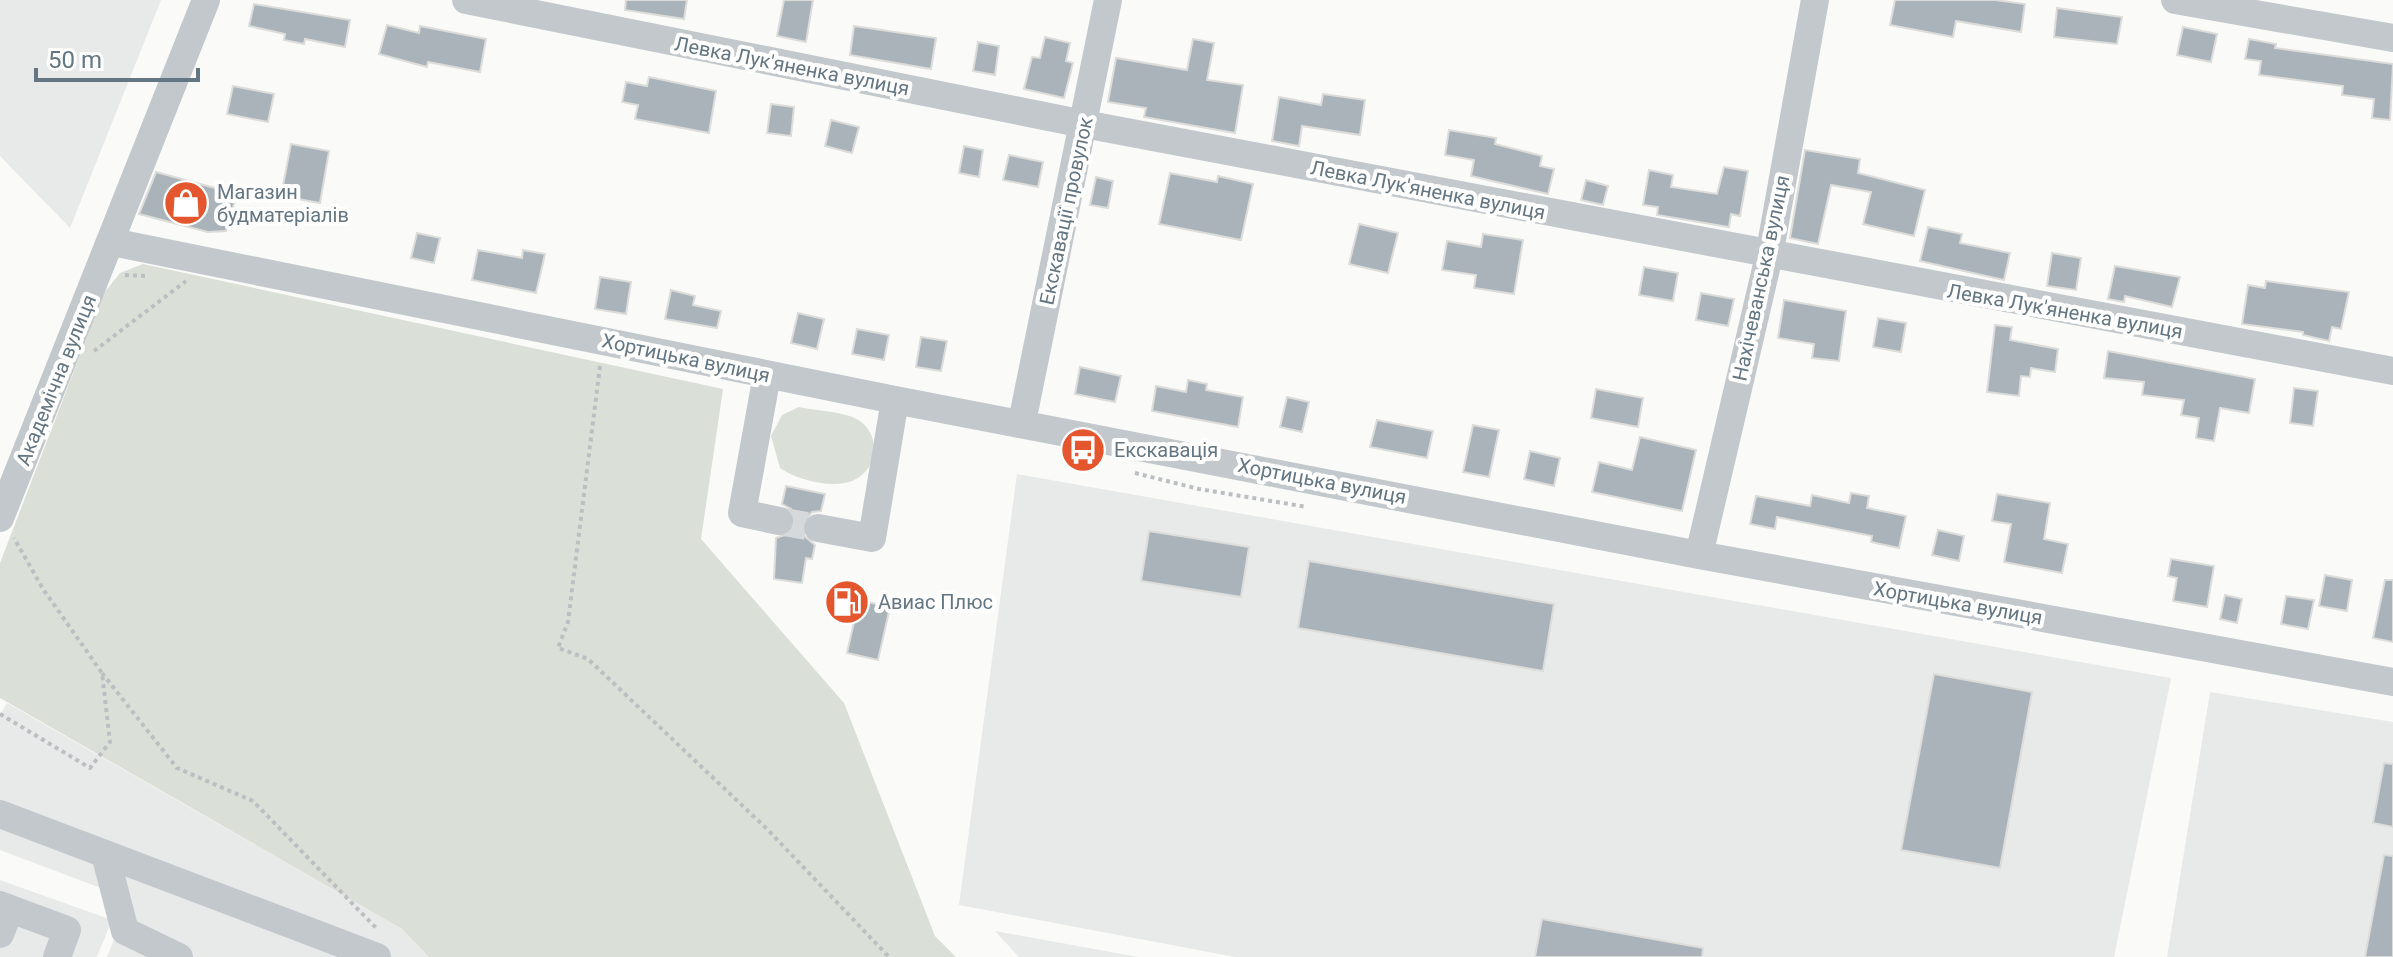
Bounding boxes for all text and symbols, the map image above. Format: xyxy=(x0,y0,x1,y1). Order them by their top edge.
street label: Левка Лук'яненка вулиця xyxy=(673,31,911,101)
scale bar xyxy=(36,32,198,82)
text: 50 m xyxy=(48,46,102,74)
street label: Екскавації провулок xyxy=(1034,115,1098,307)
street label: Левка Лук'яненка вулиця xyxy=(1309,155,1547,225)
street label: Нахічеванська вулиця xyxy=(1727,173,1795,383)
shop icon: Магазин будматеріалів xyxy=(162,179,210,227)
place label: Магазин будматеріалів xyxy=(217,180,349,227)
street label: Левка Лук'яненка вулиця xyxy=(1945,278,2185,344)
street label: Академічна вулиця xyxy=(11,291,101,469)
street label: Хортицька вулиця xyxy=(600,328,772,388)
bus stop icon: Екскавація xyxy=(1059,426,1107,474)
place label: Екскавація xyxy=(1114,438,1218,462)
street label: Хортицька вулиця xyxy=(1236,453,1408,509)
street label: Хортицька вулиця xyxy=(1872,576,2044,630)
fuel station icon: Авиас Плюс xyxy=(823,578,871,626)
place label: Авиас Плюс xyxy=(878,590,993,614)

